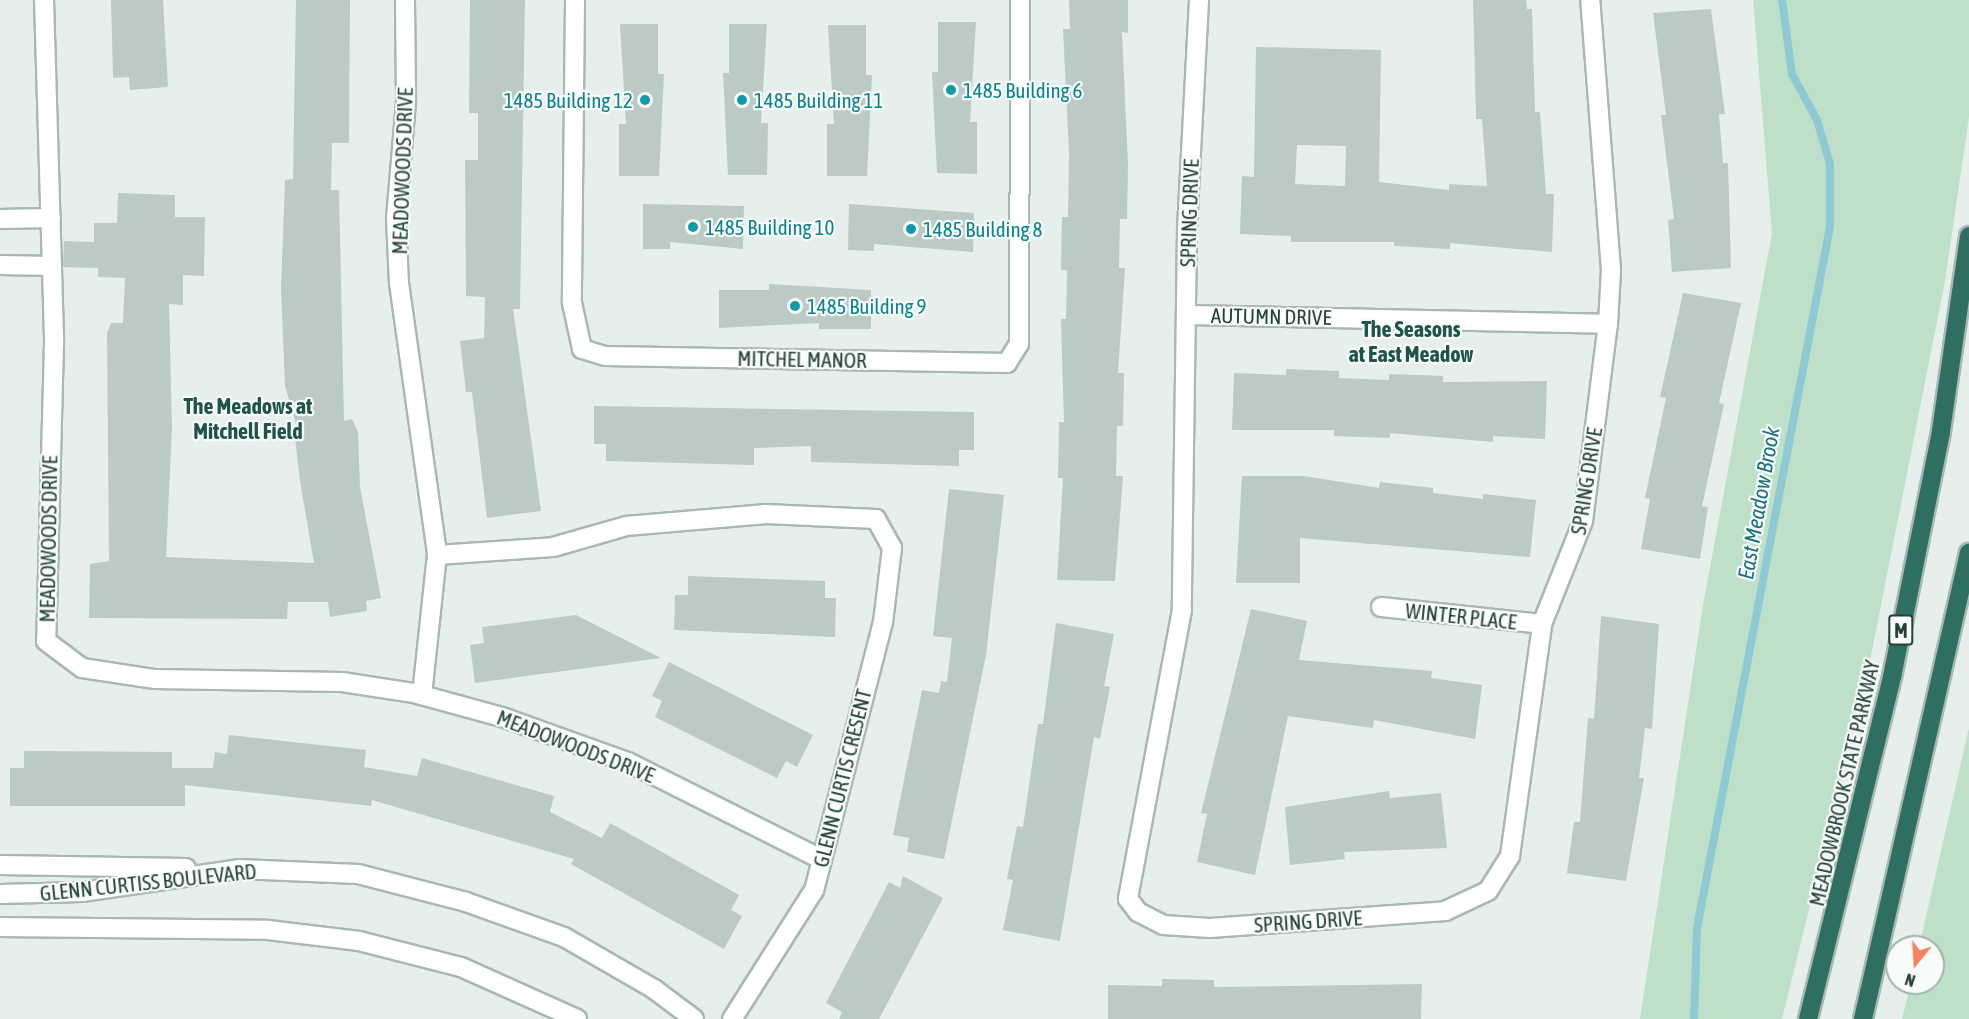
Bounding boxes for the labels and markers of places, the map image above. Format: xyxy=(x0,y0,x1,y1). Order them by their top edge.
place label: 1485 Building 6 xyxy=(963,77,1082,103)
marker: 1485 Building 6 xyxy=(944,83,958,97)
place label: 1485 Building 12 xyxy=(504,87,633,113)
place label: 1485 Building 11 xyxy=(754,87,883,113)
marker: 1485 Building 12 xyxy=(638,93,652,107)
marker: 1485 Building 11 xyxy=(735,93,749,107)
place label: 1485 Building 10 xyxy=(705,214,834,240)
place label: 1485 Building 8 xyxy=(923,216,1042,242)
marker: 1485 Building 10 xyxy=(686,220,700,234)
marker: 1485 Building 8 xyxy=(904,222,918,236)
place label: 1485 Building 9 xyxy=(807,293,926,319)
marker: 1485 Building 9 xyxy=(788,299,802,313)

